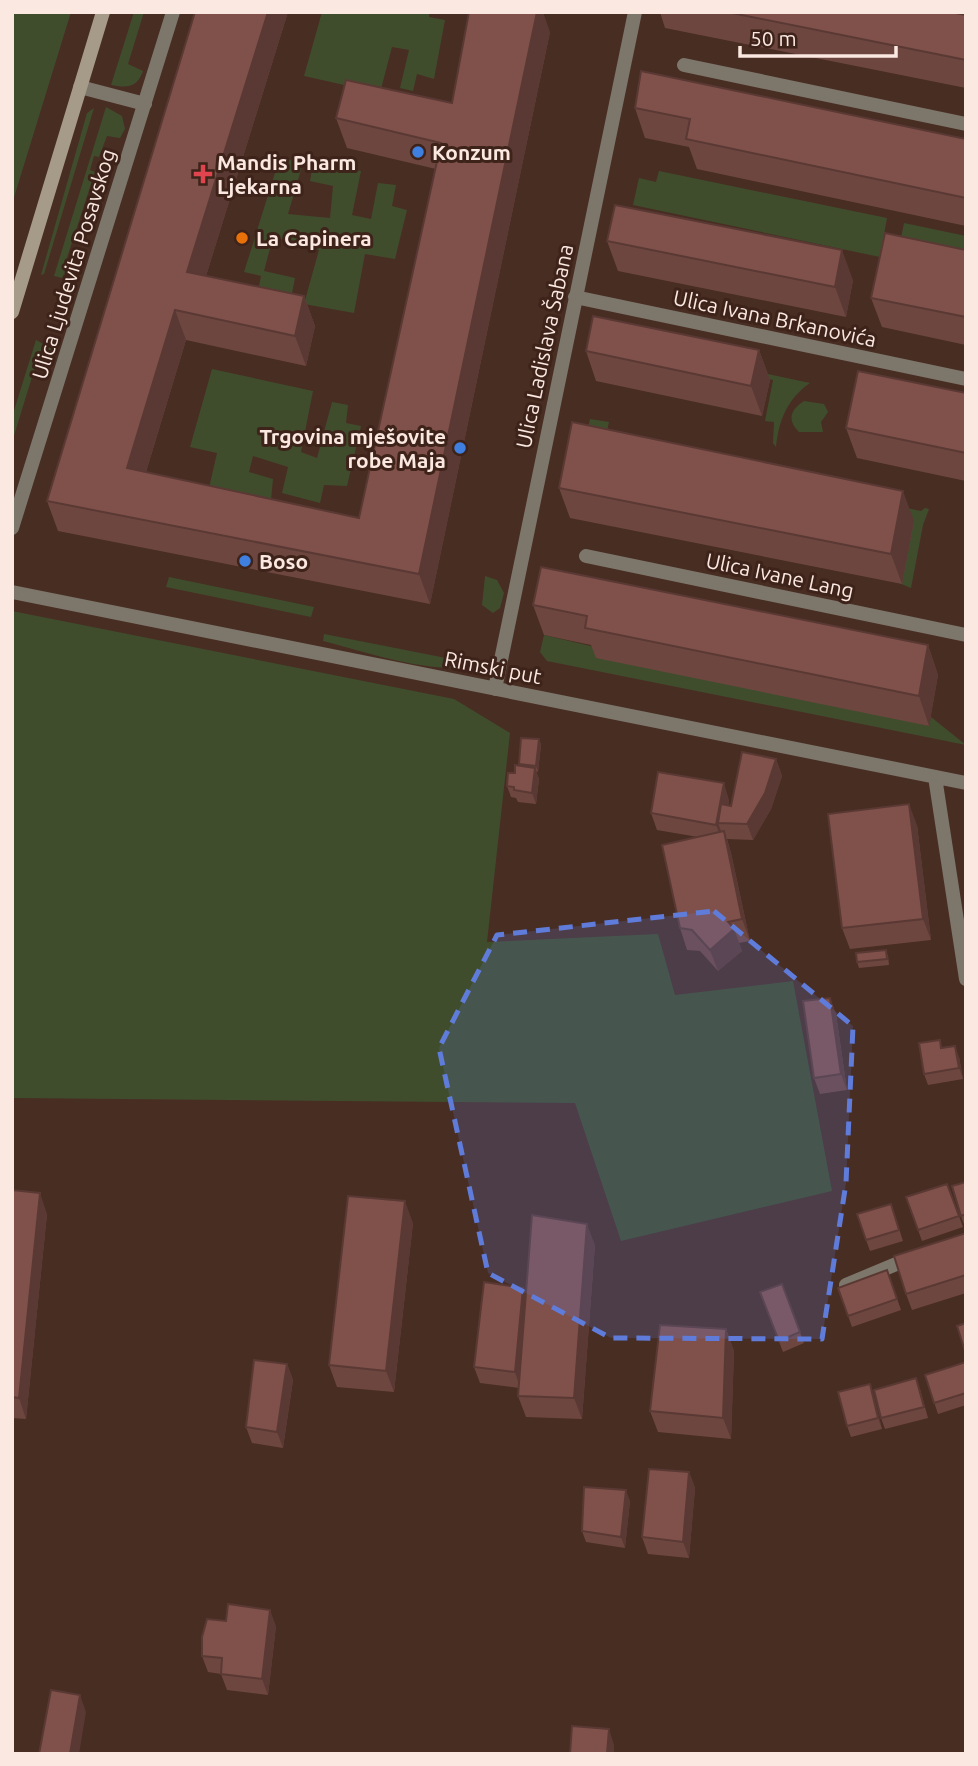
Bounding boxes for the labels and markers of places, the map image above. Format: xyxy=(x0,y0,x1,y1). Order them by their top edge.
place label: Konzum xyxy=(432,140,511,164)
marker: Konzum xyxy=(410,144,426,160)
place label: Mandis Pharm Ljekarna xyxy=(217,150,356,198)
marker: Mandis Pharm Ljekarna xyxy=(195,166,211,182)
place label: La Capinera xyxy=(256,226,372,250)
marker: La Capinera xyxy=(234,230,250,246)
place label: Trgovina mješovite robe Maja xyxy=(259,424,446,472)
marker: Trgovina mješovite robe Maja xyxy=(452,440,468,456)
place label: Boso xyxy=(259,549,308,573)
marker: Boso xyxy=(237,553,253,569)

